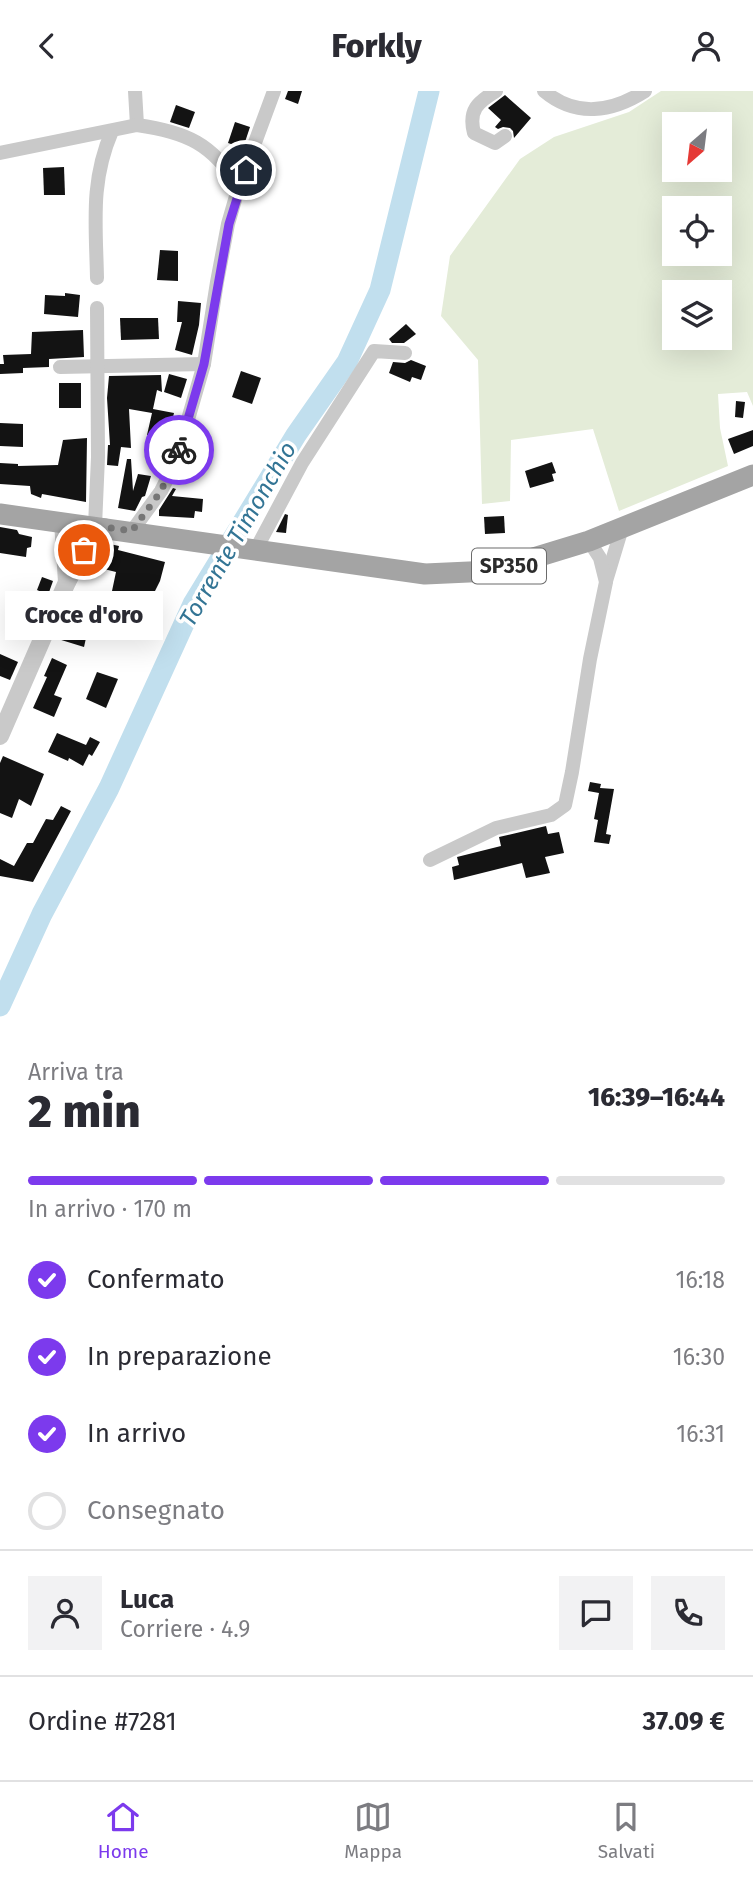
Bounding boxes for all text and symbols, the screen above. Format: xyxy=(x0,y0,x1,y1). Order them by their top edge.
icon: back xyxy=(28,27,66,65)
text: Forkly xyxy=(331,27,422,65)
icon: person xyxy=(687,27,725,65)
north arrow xyxy=(662,112,732,182)
map controls xyxy=(662,112,732,350)
pin xyxy=(216,140,276,200)
icon: home xyxy=(227,151,265,189)
button: locate xyxy=(662,196,732,266)
button: layers xyxy=(662,280,732,350)
courier xyxy=(144,415,214,485)
icon: bike xyxy=(160,431,198,469)
water label: Torrente Timonchio xyxy=(174,437,302,631)
pin xyxy=(54,520,114,580)
icon: bag xyxy=(65,531,103,569)
road number: SP350 xyxy=(472,549,546,583)
callout: Croce d'oro xyxy=(5,592,163,641)
text: Croce d'oro xyxy=(25,601,143,629)
text: Arriva tra xyxy=(28,1058,124,1086)
text: 16:39–16:44 xyxy=(588,1082,725,1113)
text: 2 min xyxy=(28,1084,141,1139)
text: In arrivo · 170 m xyxy=(28,1195,192,1223)
icon: check xyxy=(28,1261,66,1299)
text: Confermato xyxy=(87,1264,225,1295)
text: 16:18 xyxy=(676,1266,725,1294)
icon: check xyxy=(28,1338,66,1376)
text: In preparazione xyxy=(87,1341,272,1372)
text: 16:30 xyxy=(673,1343,725,1371)
icon: check xyxy=(28,1415,66,1453)
text: In arrivo xyxy=(87,1418,186,1449)
text: 16:31 xyxy=(676,1420,725,1448)
text: Consegnato xyxy=(87,1495,225,1526)
button: person xyxy=(28,1576,102,1650)
button: chat xyxy=(559,1576,633,1650)
button: phone xyxy=(651,1576,725,1650)
text: Luca xyxy=(120,1584,174,1615)
text: Corriere · 4.9 xyxy=(120,1615,250,1643)
text: Ordine #7281 xyxy=(28,1706,177,1737)
text: 37.09 € xyxy=(643,1706,725,1737)
tab: Home xyxy=(98,1798,148,1863)
tab: Mappa xyxy=(344,1798,402,1863)
tab: Salvati xyxy=(598,1798,655,1863)

